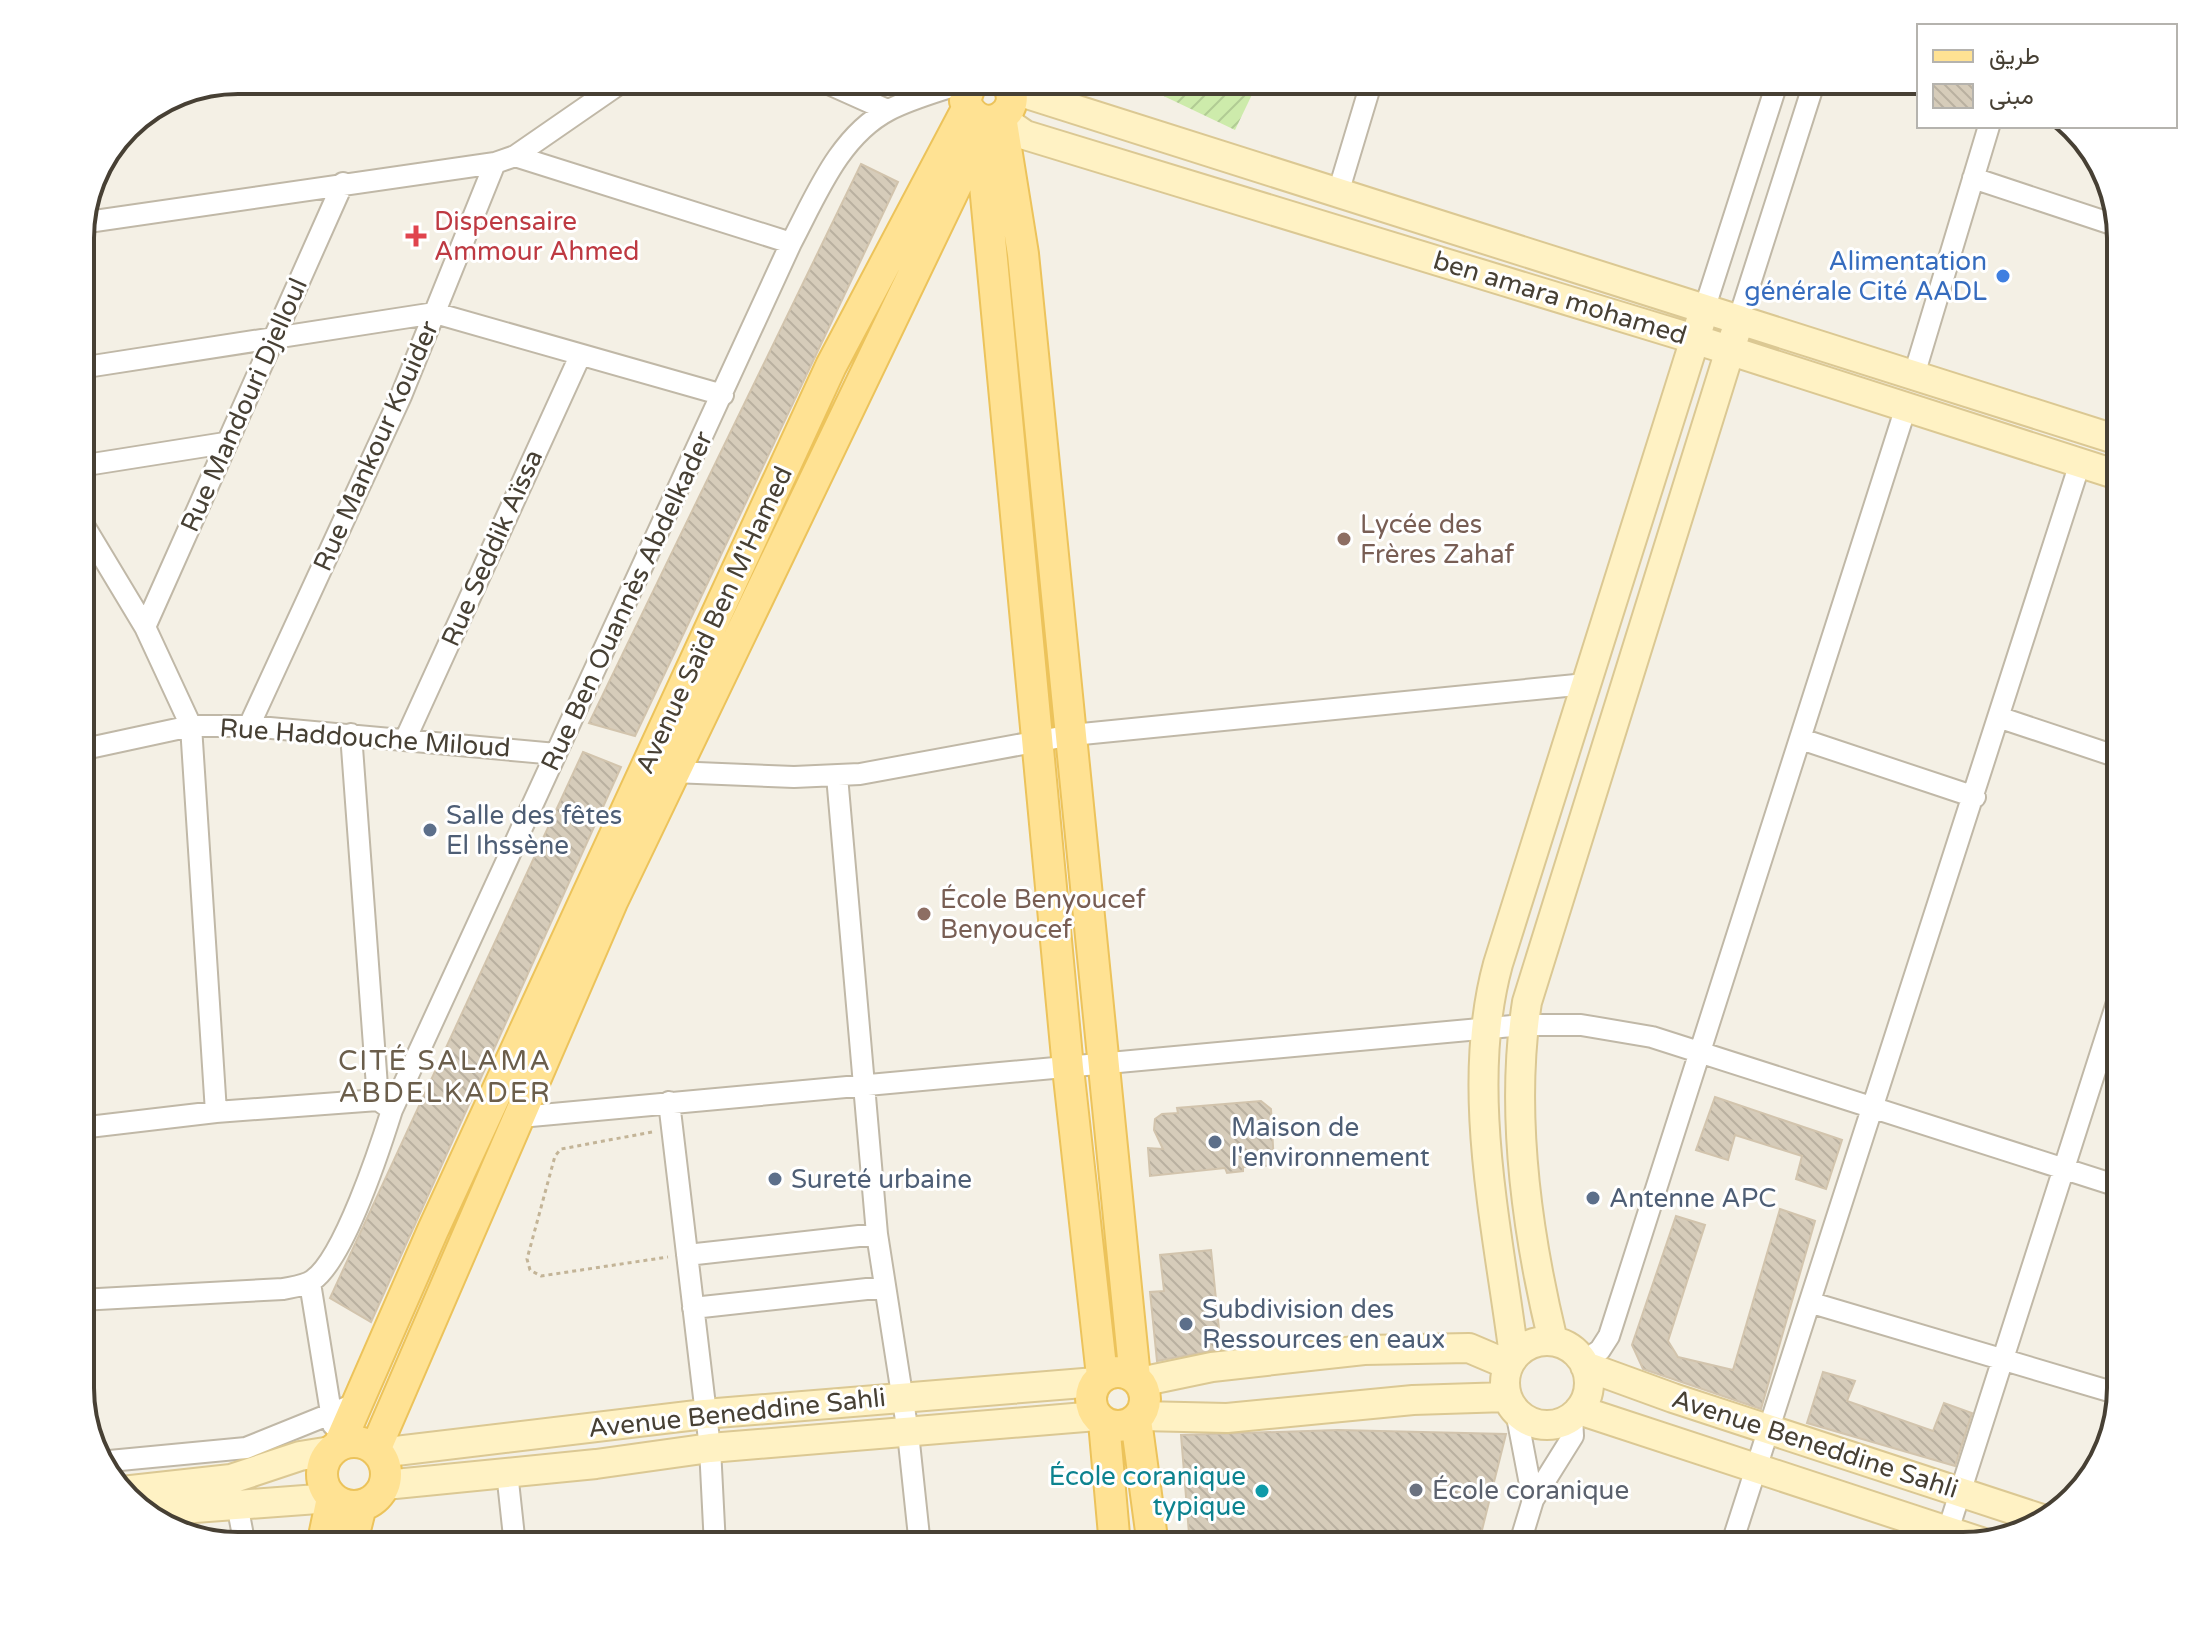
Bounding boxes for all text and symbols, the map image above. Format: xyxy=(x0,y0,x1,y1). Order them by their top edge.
legend xyxy=(1917,24,2177,128)
text: طريق xyxy=(1989,42,2040,71)
text: مبنى xyxy=(1989,82,2034,111)
place label: Dispensaire Ammour Ahmed xyxy=(434,206,639,267)
marker: Dispensaire Ammour Ahmed xyxy=(405,225,427,247)
street label: ben amara mohamed xyxy=(1430,245,1690,351)
place label: Alimentation générale Cité AADL xyxy=(1744,246,1987,307)
marker: Alimentation générale Cité AADL xyxy=(1994,267,2012,285)
street label: Rue Mandouri Djelloul xyxy=(174,273,314,537)
street label: Rue Mankour Kouider xyxy=(307,316,445,576)
street label: Rue Ben Ouannès Abdelkader xyxy=(535,426,719,776)
street label: Rue Seddik Aïssa xyxy=(435,445,549,651)
street label: Avenue Saïd Ben M'Hamed xyxy=(629,461,799,779)
place label: Lycée des Frères Zahaf xyxy=(1360,509,1514,570)
marker: Lycée des Frères Zahaf xyxy=(1335,530,1353,548)
street label: Rue Haddouche Miloud xyxy=(219,712,511,764)
place label: Salle des fêtes El Ihssène xyxy=(446,800,622,861)
marker: Salle des fêtes El Ihssène xyxy=(421,821,439,839)
place label: École Benyoucef Benyoucef xyxy=(940,884,1146,945)
marker: École Benyoucef Benyoucef xyxy=(915,905,933,923)
district label: CITÉ SALAMA ABDELKADER xyxy=(338,1044,552,1110)
place label: Maison de l'environnement xyxy=(1231,1112,1430,1173)
marker: Maison de l'environnement xyxy=(1206,1133,1224,1151)
place label: Sureté urbaine xyxy=(791,1164,972,1195)
marker: Sureté urbaine xyxy=(766,1170,784,1188)
place label: Antenne APC xyxy=(1609,1183,1776,1214)
marker: Antenne APC xyxy=(1584,1189,1602,1207)
place label: Subdivision des Ressources en eaux xyxy=(1202,1294,1445,1355)
marker: Subdivision des Ressources en eaux xyxy=(1177,1315,1195,1333)
street label: Avenue Beneddine Sahli xyxy=(587,1382,887,1444)
street label: Avenue Beneddine Sahli xyxy=(1668,1383,1962,1505)
place label: École coranique typique xyxy=(1049,1461,1246,1522)
place label: École coranique xyxy=(1432,1475,1629,1506)
marker: École coranique xyxy=(1407,1481,1425,1499)
marker: École coranique typique xyxy=(1253,1482,1271,1500)

